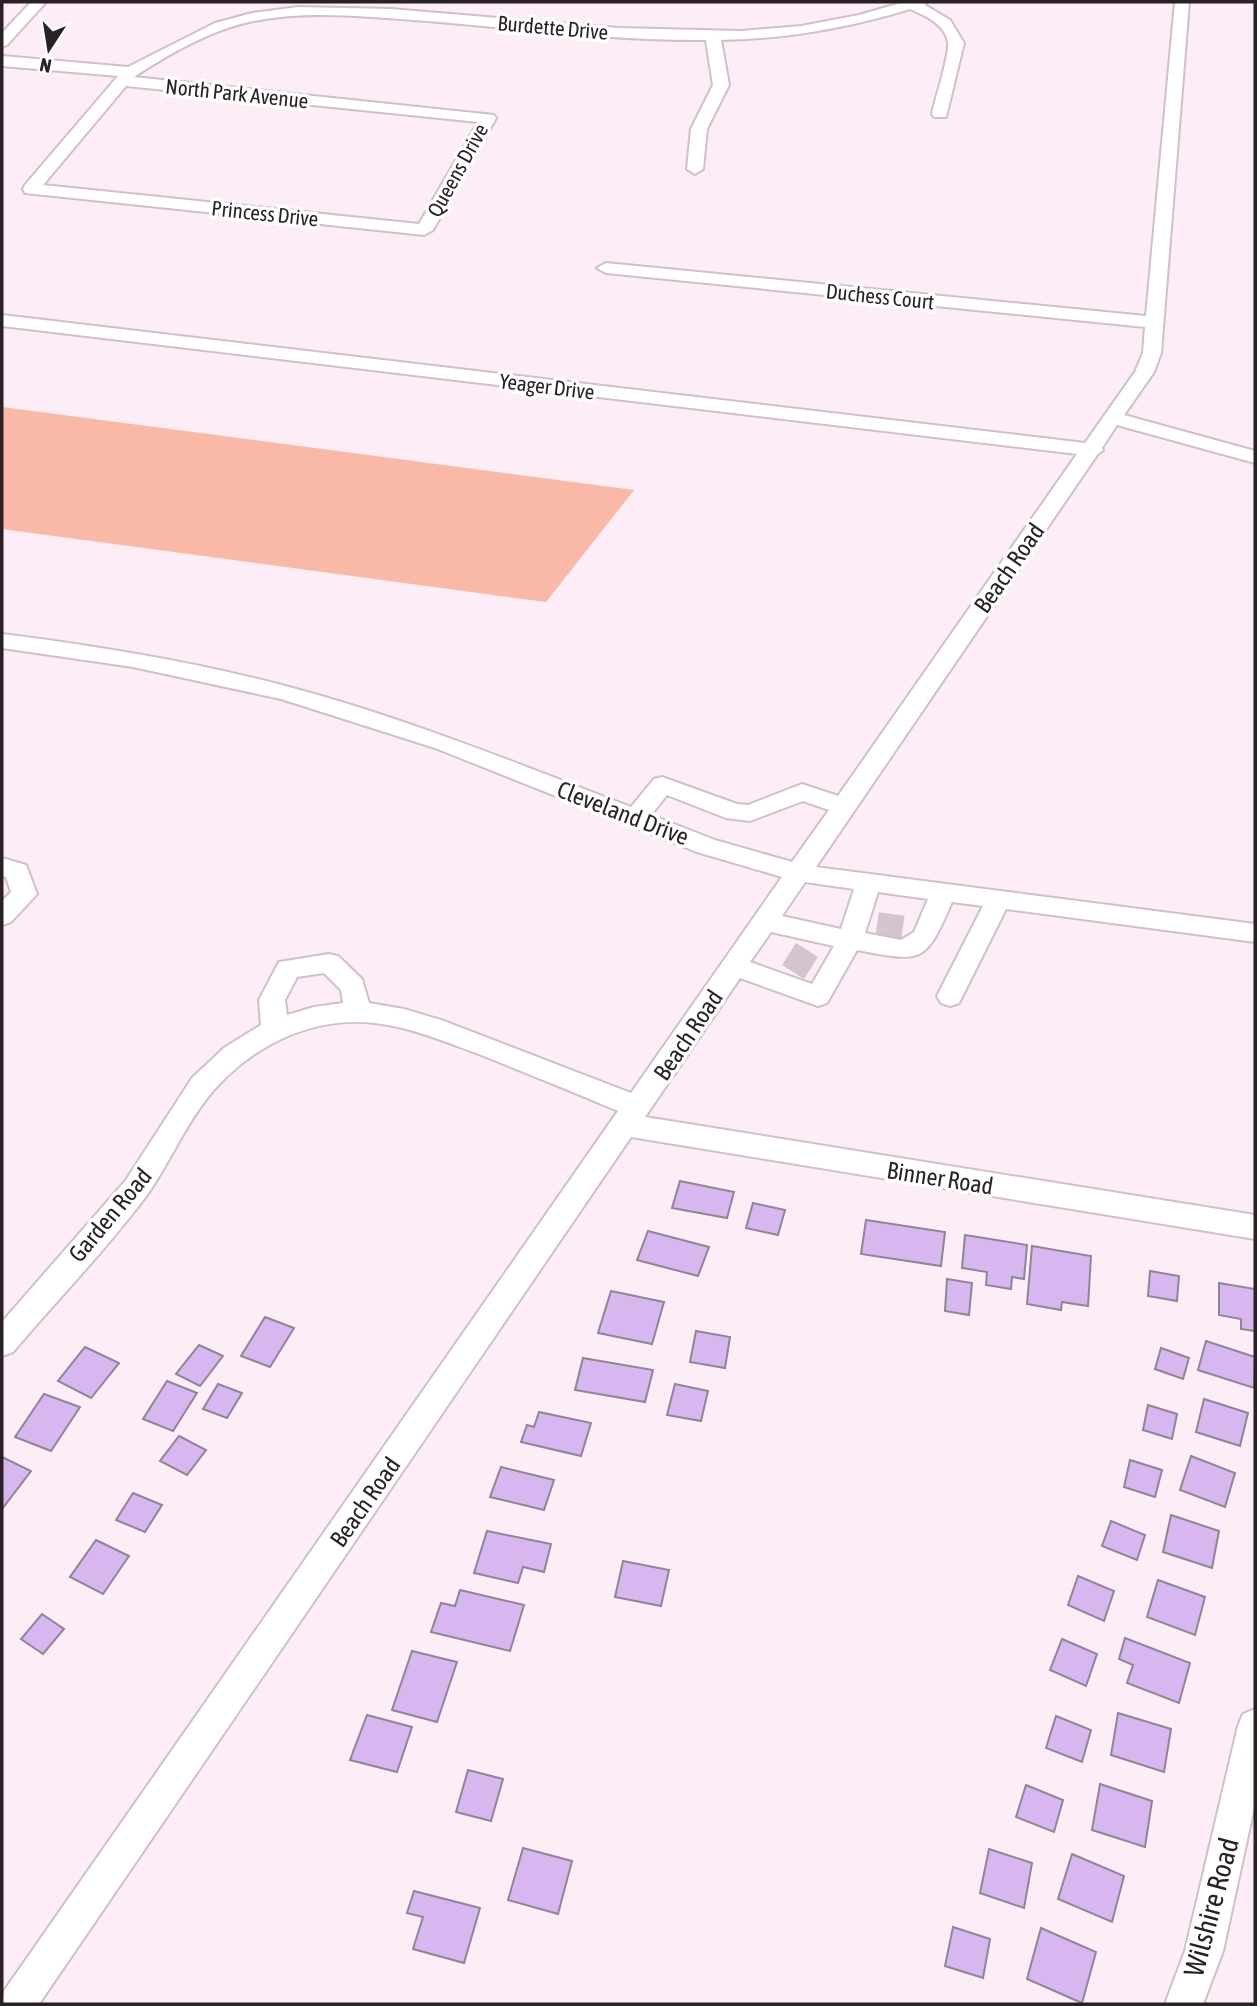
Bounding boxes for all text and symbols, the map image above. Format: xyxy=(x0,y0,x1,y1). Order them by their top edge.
street label: Burdette Drive xyxy=(497,10,609,44)
north arrow xyxy=(14,14,84,84)
text: N xyxy=(38,54,53,78)
street label: North Park Avenue xyxy=(164,74,310,112)
street label: Queens Drive xyxy=(422,119,492,221)
street label: Princess Drive xyxy=(210,195,320,231)
street label: Duchess Court xyxy=(825,278,935,314)
street label: Yeager Drive xyxy=(498,368,596,404)
street label: Beach Road xyxy=(968,518,1050,618)
street label: Cleveland Drive xyxy=(553,776,693,850)
street label: Beach Road xyxy=(648,985,728,1085)
street label: Binner Road xyxy=(885,1156,995,1200)
street label: Garden Road xyxy=(63,1163,157,1267)
street label: Beach Road xyxy=(324,1452,406,1552)
street label: Wilshire Road xyxy=(1177,1834,1245,1980)

